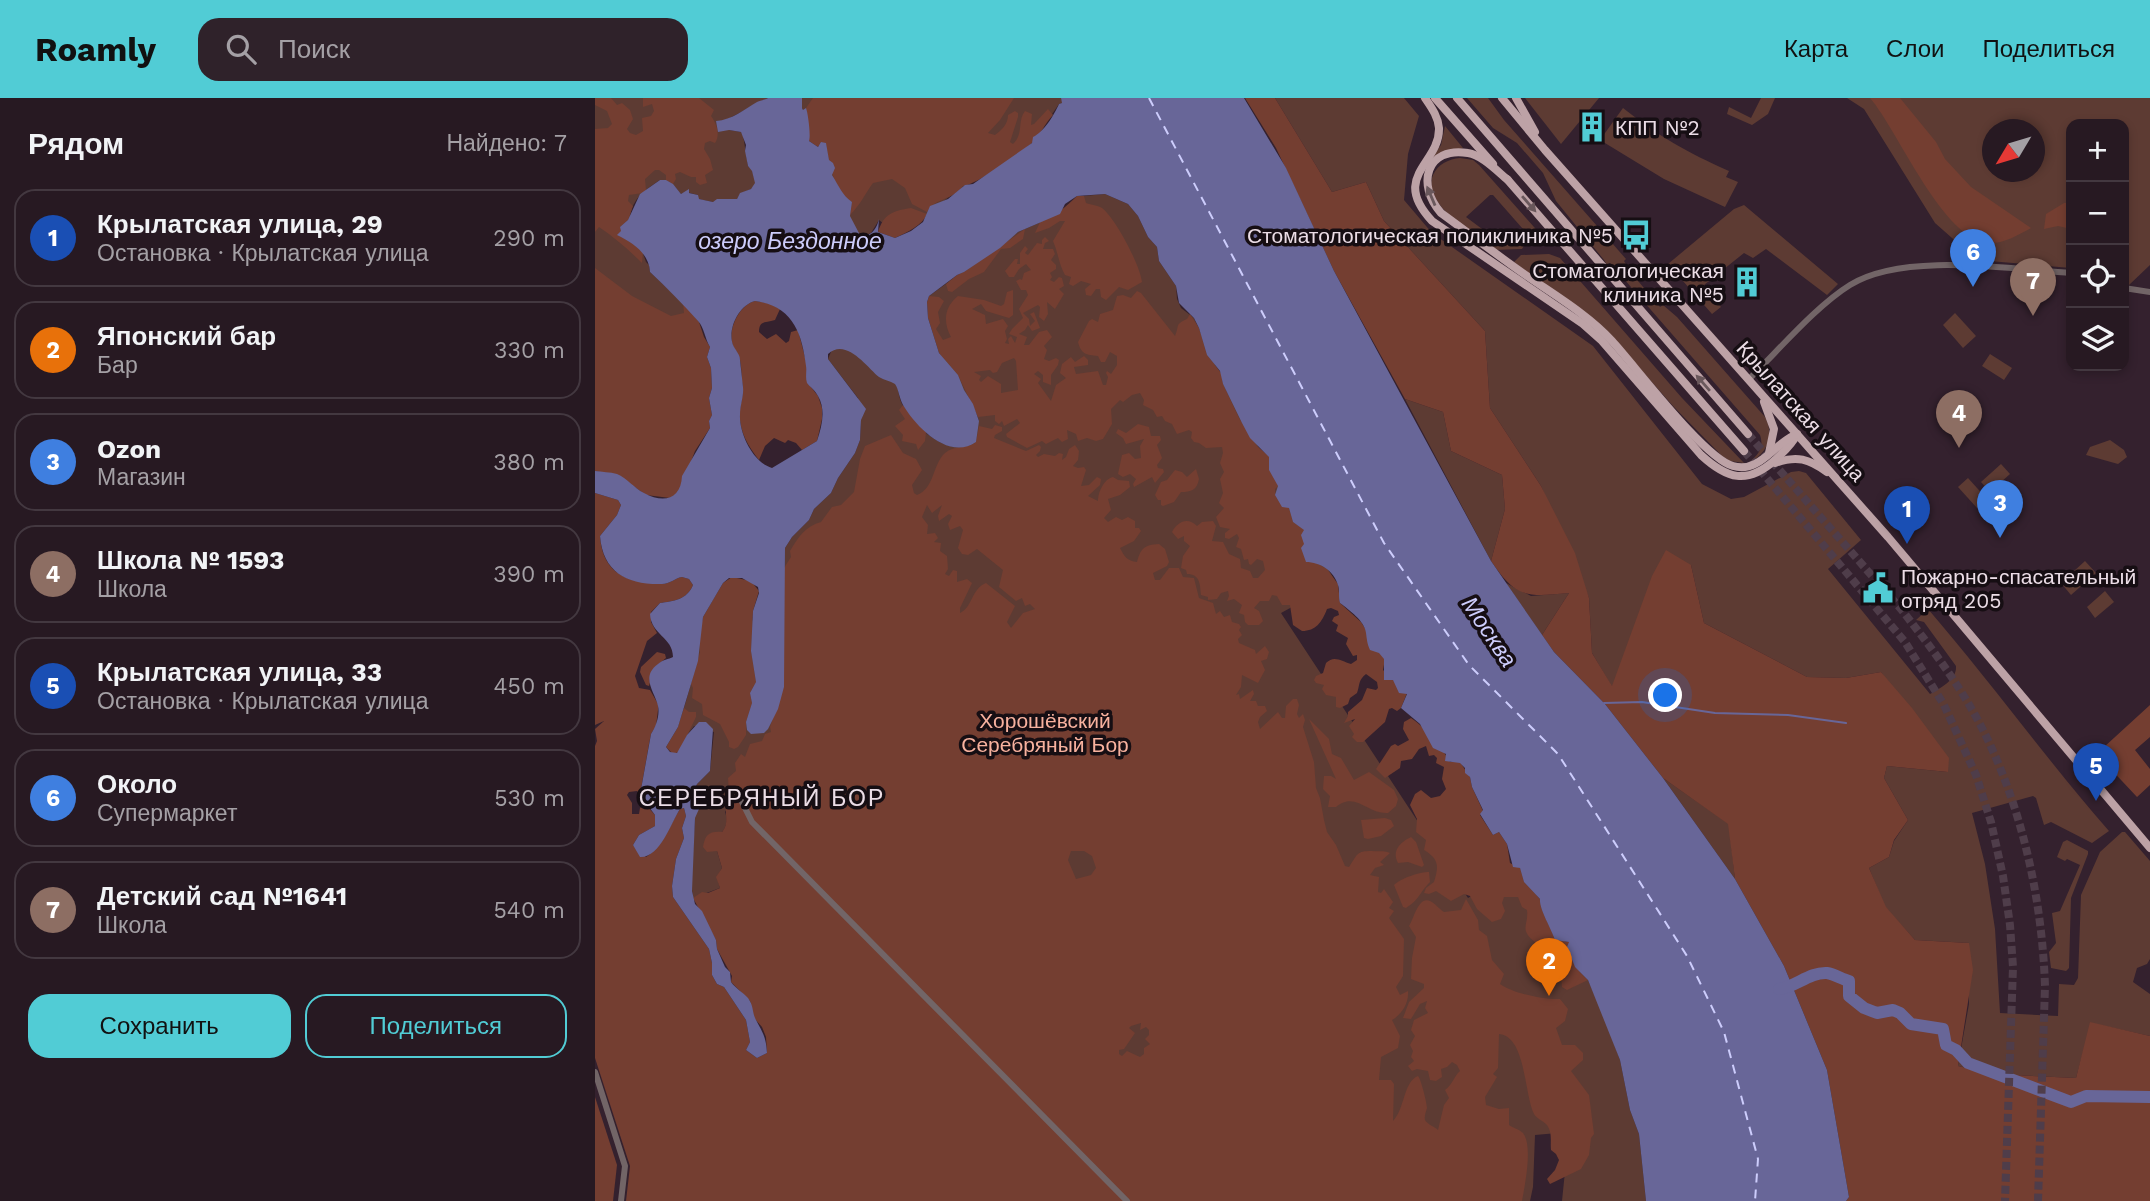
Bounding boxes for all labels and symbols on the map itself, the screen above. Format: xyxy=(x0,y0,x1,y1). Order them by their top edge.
building icon: КПП №2 xyxy=(1575,110,1609,144)
place label: КПП №2 xyxy=(1615,115,1700,140)
north arrow xyxy=(1982,119,2045,182)
one-way arrow xyxy=(1425,186,1437,206)
one-way arrow xyxy=(1521,195,1537,213)
bus stop icon: Стоматологическая поликлиника №5 xyxy=(1619,218,1653,252)
place label: Стоматологическая поликлиника №5 xyxy=(1247,223,1613,248)
water label: озеро Бездонное xyxy=(698,228,882,255)
pin: 6 xyxy=(1950,229,1996,287)
place label: Стоматологическая клиника №5 xyxy=(1532,258,1724,307)
pin: 7 xyxy=(2010,258,2056,316)
building icon: Стоматологическая клиника №5 xyxy=(1730,265,1764,299)
street label: Крылатская улица xyxy=(1732,336,1871,486)
one-way arrow xyxy=(1695,374,1711,392)
pin: 4 xyxy=(1936,390,1982,448)
pin: 3 xyxy=(1977,480,2023,538)
pin: 1 xyxy=(1884,486,1930,544)
place label: Пожарно-спасательный отряд 205 xyxy=(1901,564,2136,613)
public building icon: Пожарно-спасательный отряд 205 xyxy=(1861,571,1895,605)
water label: Москва xyxy=(1456,592,1522,672)
your location xyxy=(1648,678,1682,712)
park label: Хорошёвский Серебряный Бор xyxy=(961,708,1129,757)
pin: 5 xyxy=(2073,743,2119,801)
district label: СЕРЕБРЯНЫЙ БОР xyxy=(639,784,885,812)
pin: 2 xyxy=(1526,938,1572,996)

